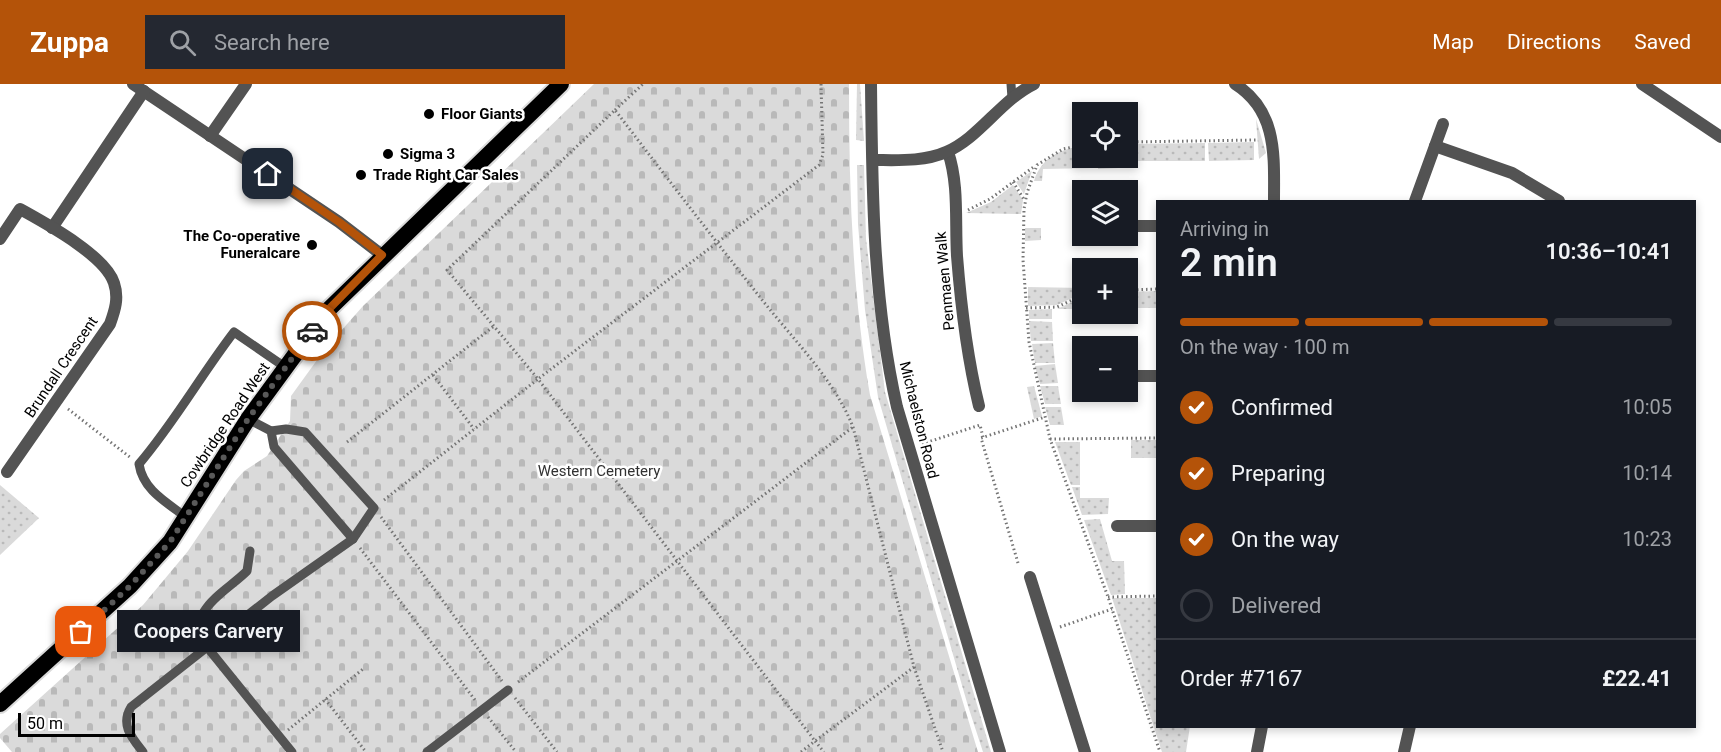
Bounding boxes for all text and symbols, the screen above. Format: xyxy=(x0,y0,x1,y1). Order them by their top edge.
search box xyxy=(145,15,565,69)
text: Zuppa xyxy=(30,26,109,59)
icon: search xyxy=(166,26,199,59)
text: Search here xyxy=(214,30,330,55)
text: Map xyxy=(1432,30,1474,54)
text: Directions xyxy=(1507,30,1601,54)
text: Saved xyxy=(1634,30,1691,54)
map controls xyxy=(1072,102,1138,402)
button: locate xyxy=(1072,102,1138,168)
place label: Floor Giants xyxy=(441,105,523,123)
marker: Floor Giants xyxy=(422,107,436,121)
place label: Sigma 3 xyxy=(400,145,455,163)
marker: Sigma 3 xyxy=(381,147,395,161)
pin xyxy=(242,148,293,199)
icon: home xyxy=(251,157,284,190)
place label: Trade Right Car Sales xyxy=(373,166,519,184)
marker: Trade Right Car Sales xyxy=(354,168,368,182)
button: layers xyxy=(1072,180,1138,246)
text: Arriving in xyxy=(1180,217,1269,241)
place label: The Co-operative Funeralcare xyxy=(183,227,300,262)
street label: Penmaen Walk xyxy=(932,230,958,331)
marker: The Co-operative Funeralcare xyxy=(305,238,319,252)
text: 10:36–10:41 xyxy=(1545,239,1672,264)
text: 2 min xyxy=(1180,240,1278,286)
button: + xyxy=(1072,258,1138,324)
courier xyxy=(282,301,342,361)
street label: Brundall Crescent xyxy=(21,313,102,421)
icon: car xyxy=(296,315,329,348)
text: On the way · 100 m xyxy=(1180,335,1349,359)
button: − xyxy=(1072,336,1138,402)
street label: Cowbridge Road West xyxy=(176,359,274,491)
street label: Michaelston Road xyxy=(896,360,942,480)
icon: check xyxy=(1180,391,1213,424)
text: Confirmed xyxy=(1231,395,1333,420)
text: 10:05 xyxy=(1622,395,1672,419)
icon: check xyxy=(1180,457,1213,490)
text: Preparing xyxy=(1231,461,1325,486)
text: 10:14 xyxy=(1622,461,1672,485)
park label: Western Cemetery xyxy=(538,462,660,480)
icon: check xyxy=(1180,523,1213,556)
text: On the way xyxy=(1231,527,1339,552)
text: 10:23 xyxy=(1622,527,1672,551)
text: Delivered xyxy=(1231,593,1321,618)
pin xyxy=(55,606,106,657)
callout: Coopers Carvery xyxy=(117,611,300,653)
icon: bag xyxy=(64,615,97,648)
text: Coopers Carvery xyxy=(134,619,283,643)
text: Order #7167 xyxy=(1180,666,1302,691)
text: £22.41 xyxy=(1602,666,1672,691)
scale bar xyxy=(18,710,135,738)
text: 50 m xyxy=(27,714,63,733)

